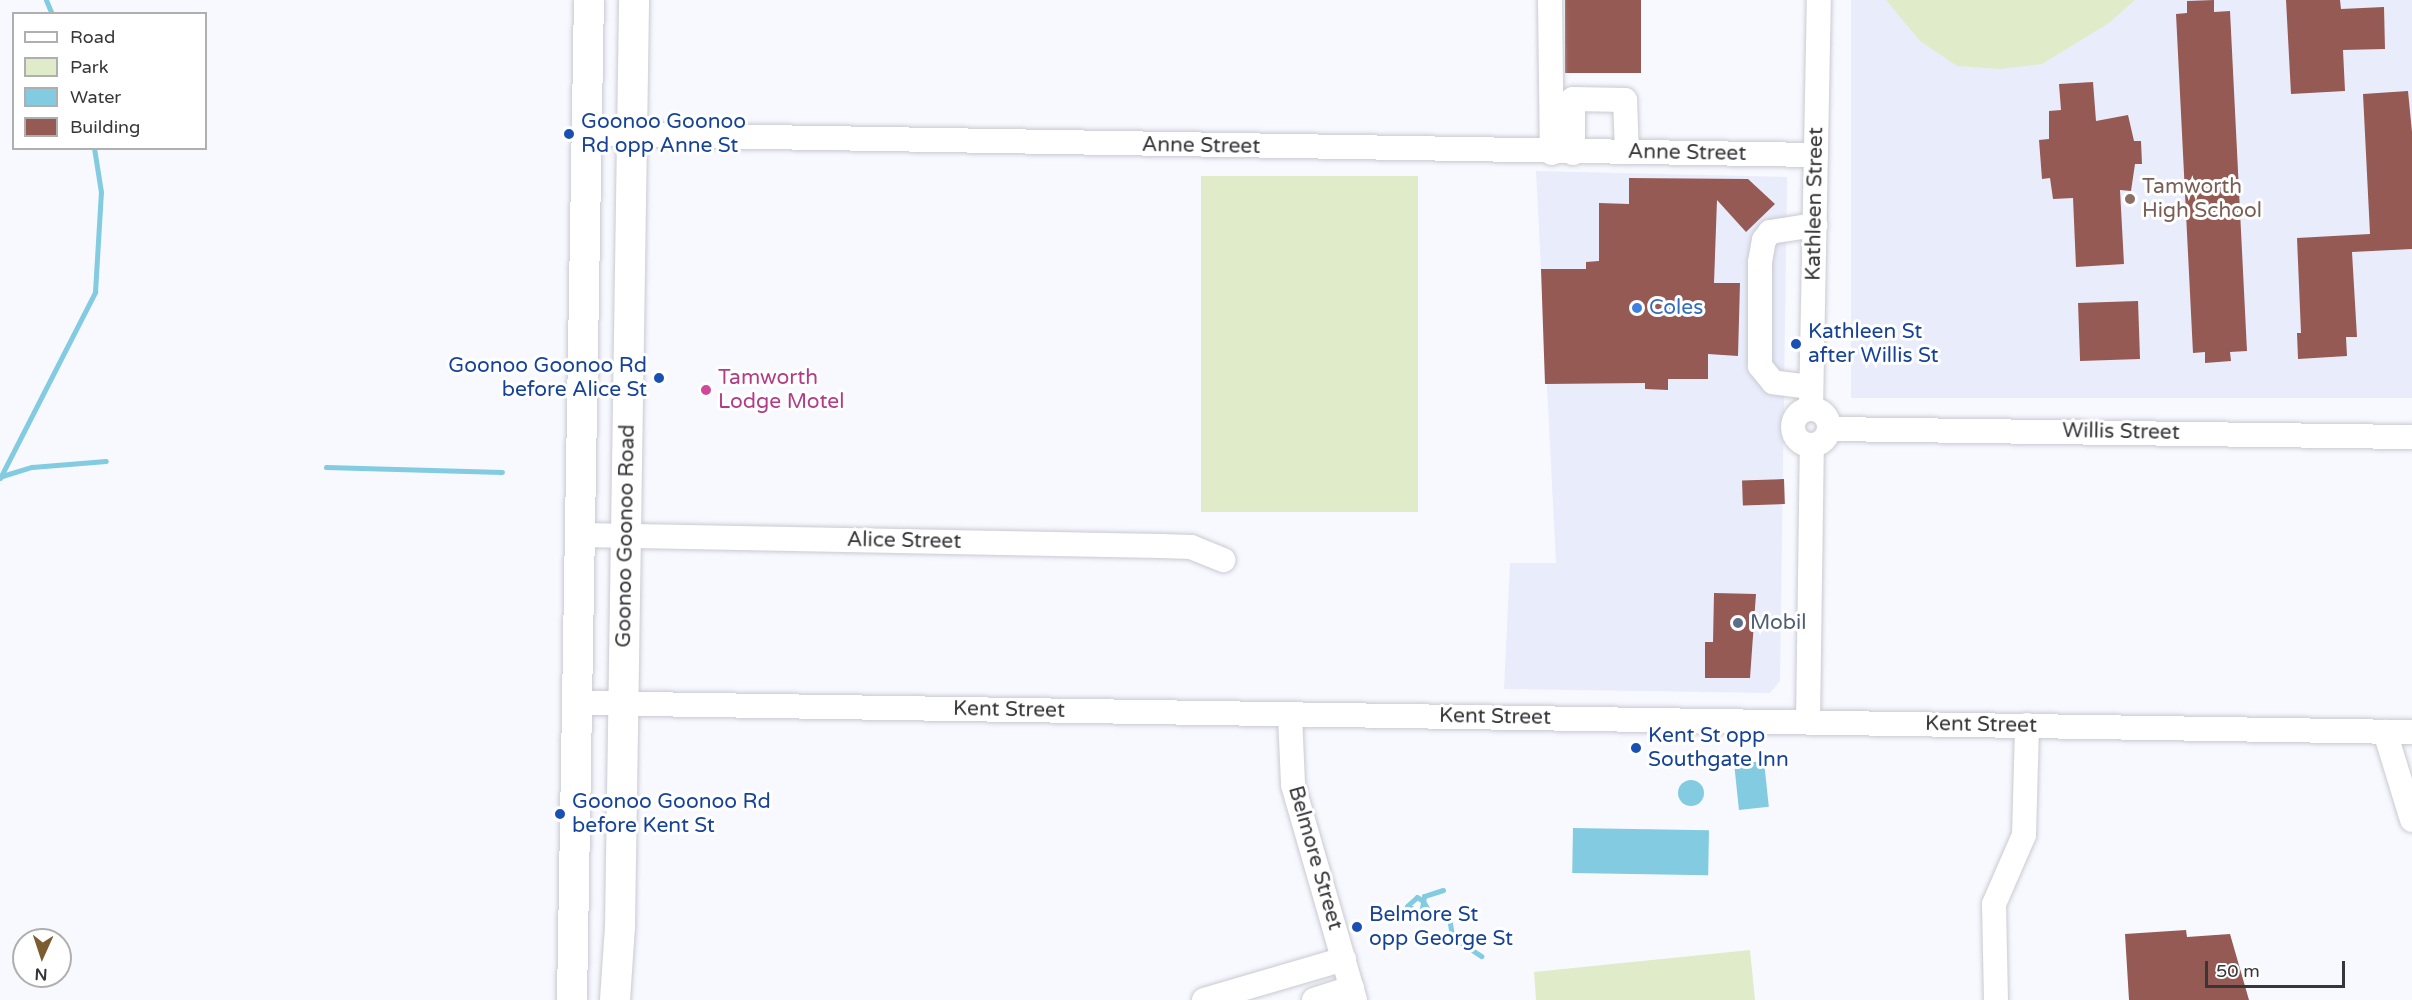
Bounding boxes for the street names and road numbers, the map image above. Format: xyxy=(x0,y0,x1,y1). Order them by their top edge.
street label: Kathleen Street xyxy=(1801,127,1829,281)
street label: Anne Street xyxy=(1142,132,1260,160)
street label: Anne Street xyxy=(1628,139,1746,167)
street label: Willis Street xyxy=(2062,418,2180,446)
street label: Goonoo Goonoo Road xyxy=(611,424,641,648)
street label: Alice Street xyxy=(847,527,961,555)
street label: Kent Street xyxy=(953,696,1065,724)
street label: Kent Street xyxy=(1439,703,1551,731)
street label: Kent Street xyxy=(1925,711,2037,739)
street label: Belmore Street xyxy=(1282,783,1348,933)

